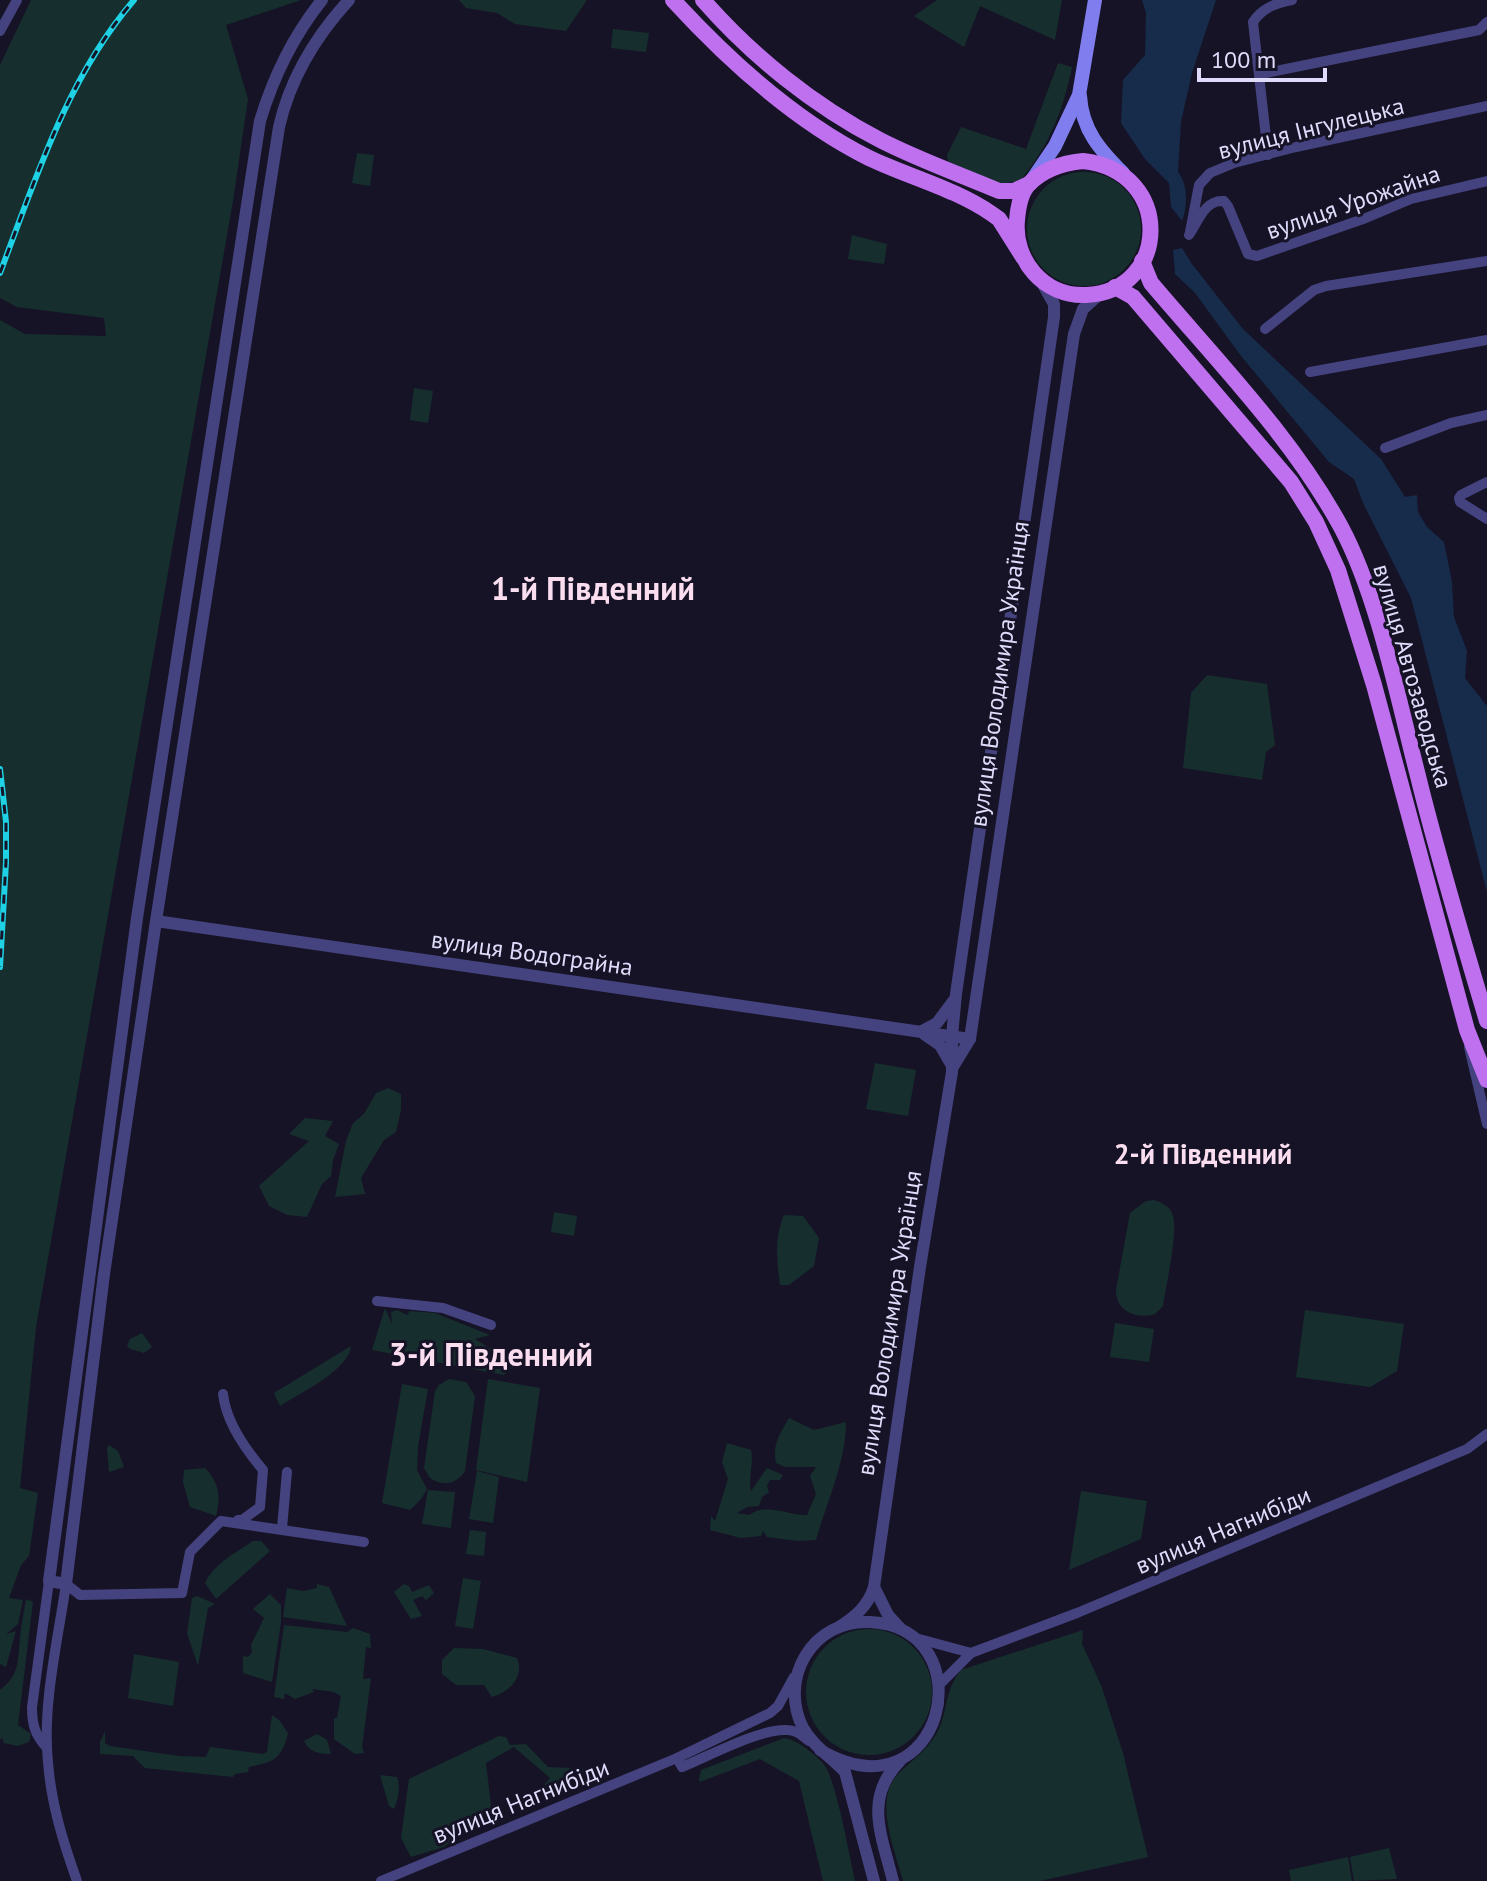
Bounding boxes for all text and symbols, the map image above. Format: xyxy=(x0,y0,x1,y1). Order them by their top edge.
scale bar xyxy=(1199,32,1325,82)
text: 100 m xyxy=(1211,44,1276,75)
street label: вулиця Інгулецька xyxy=(1215,90,1407,166)
street label: вулиця Урожайна xyxy=(1262,158,1444,246)
street label: вулиця Володимира Українця xyxy=(962,519,1036,829)
street label: вулиця Автозаводська xyxy=(1366,560,1460,792)
district label: 1-й Південний xyxy=(491,567,695,609)
street label: вулиця Водограйна xyxy=(429,924,635,982)
district label: 2-й Південний xyxy=(1114,1135,1292,1172)
street label: вулиця Володимира Українця xyxy=(850,1168,928,1478)
district label: 3-й Південний xyxy=(389,1333,593,1375)
street label: вулиця Нагнибіди xyxy=(1131,1479,1315,1581)
street label: вулиця Нагнибіди xyxy=(428,1752,614,1850)

